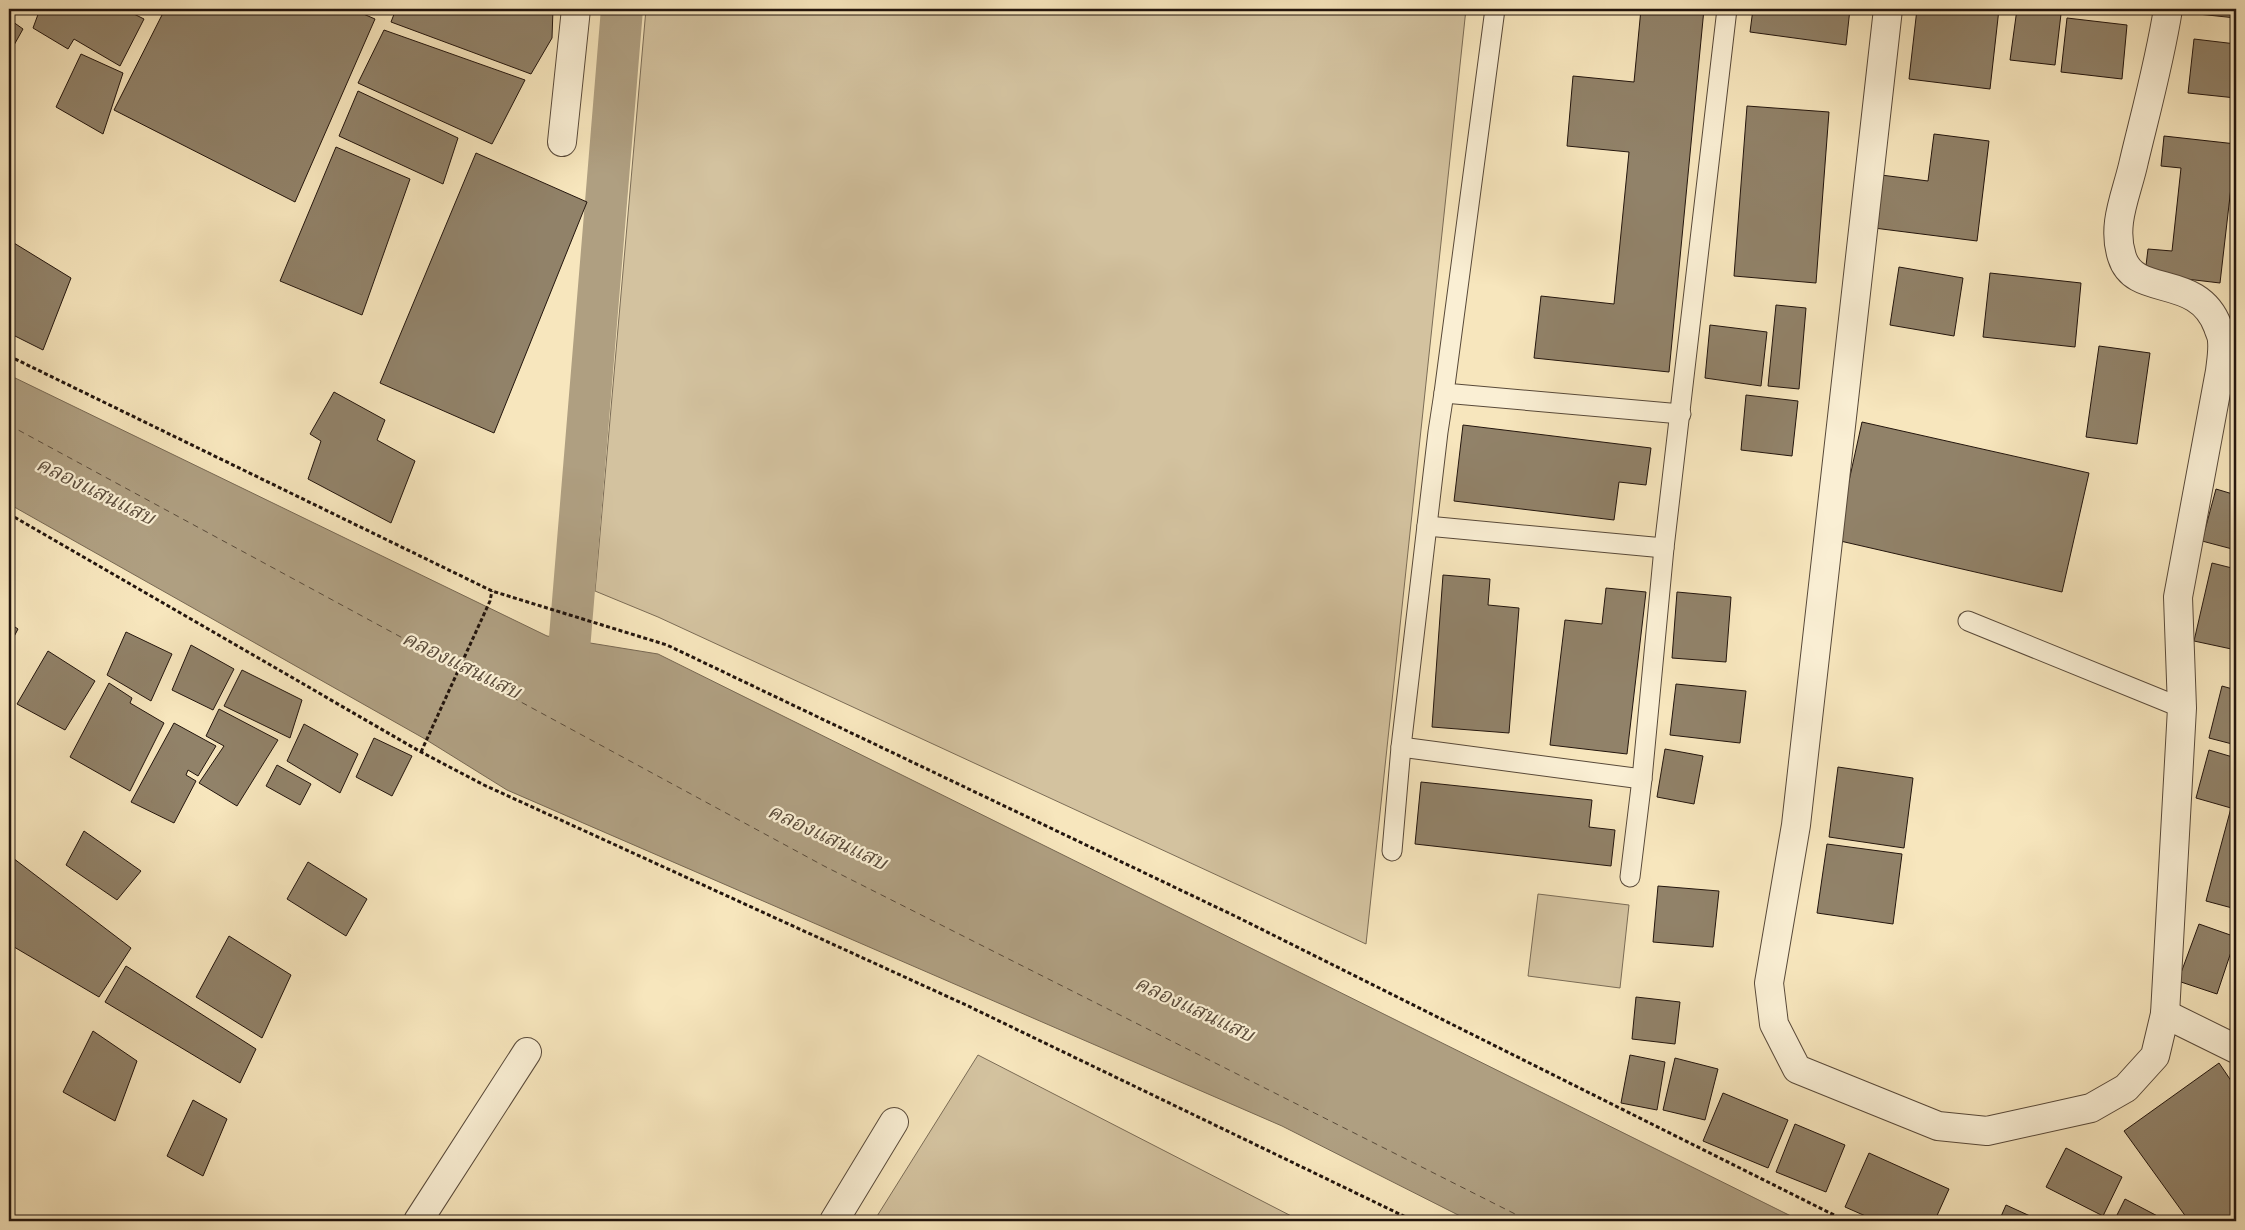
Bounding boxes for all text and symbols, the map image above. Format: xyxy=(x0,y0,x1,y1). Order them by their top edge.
water label: คลองแสนแสบ xyxy=(33,454,159,530)
water label: คลองแสนแสบ xyxy=(399,628,525,704)
water label: คลองแสนแสบ xyxy=(764,801,891,876)
water label: คลองแสนแสบ xyxy=(1131,973,1258,1048)

